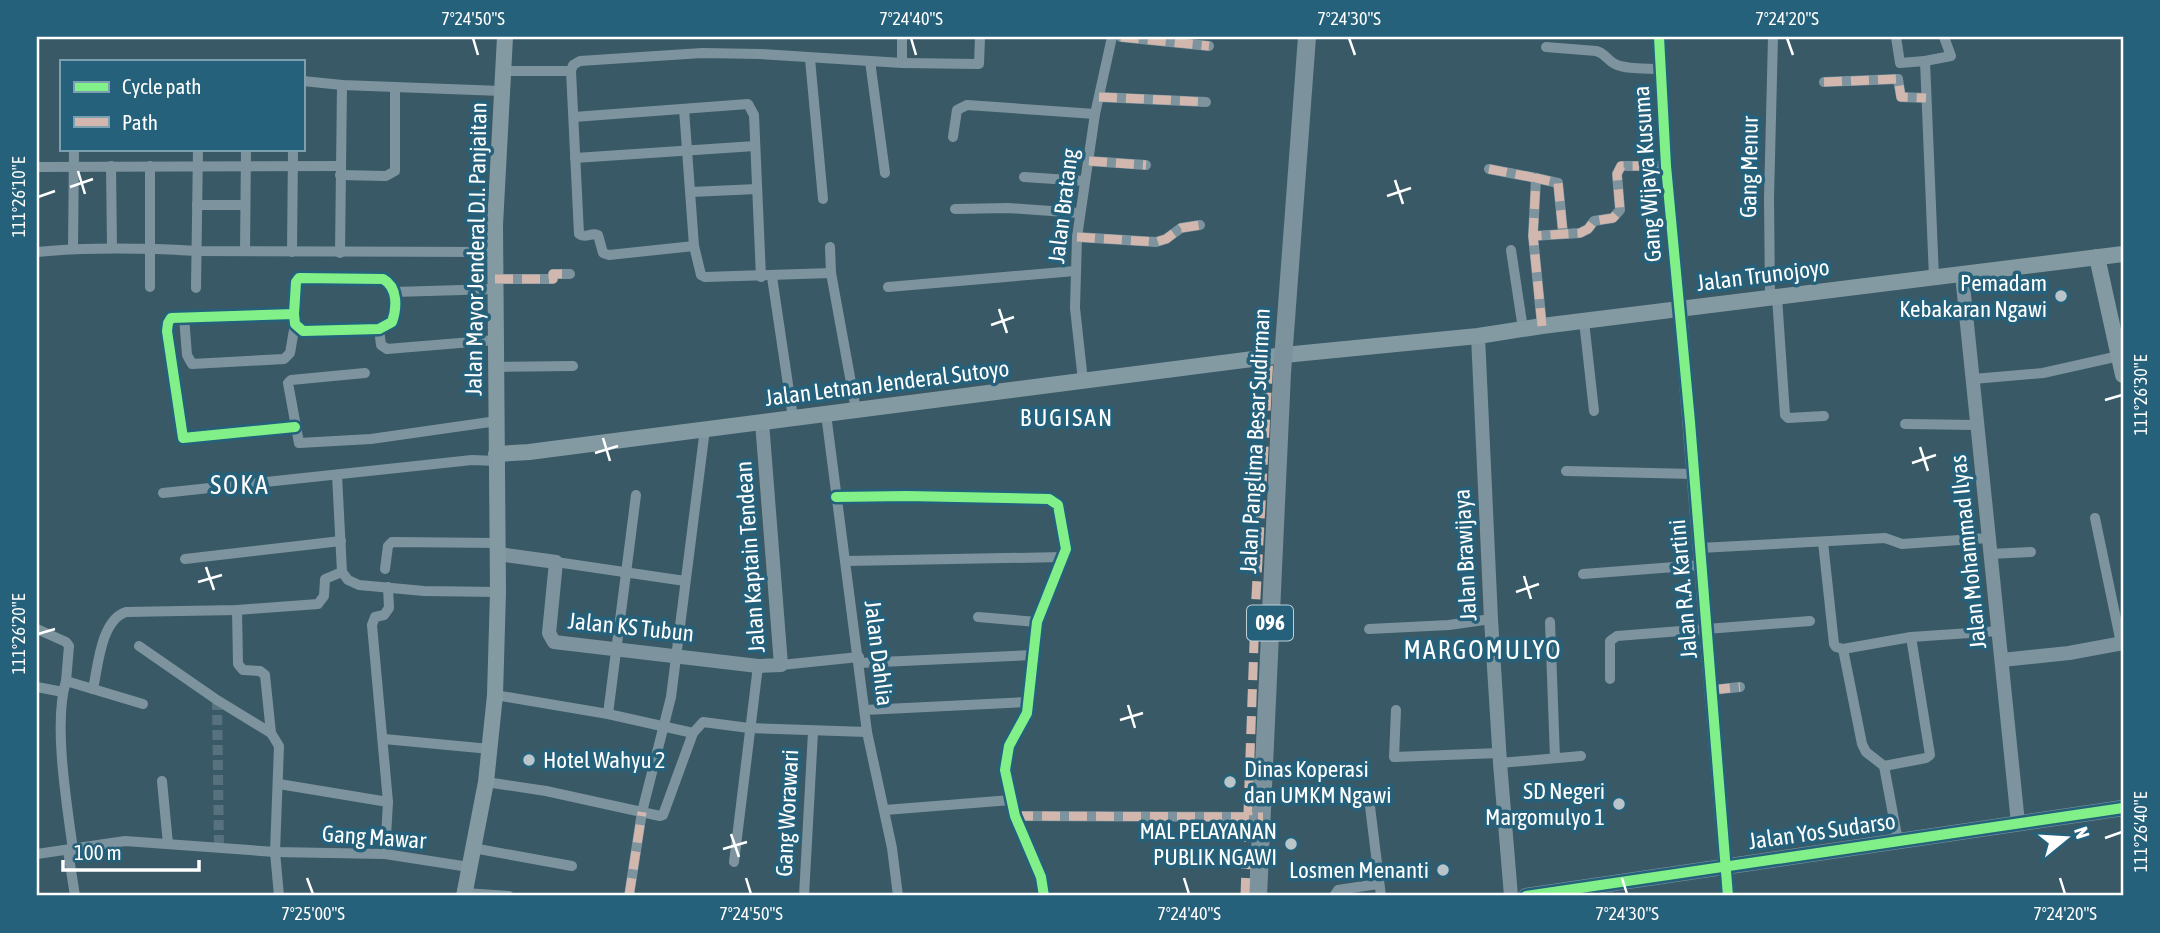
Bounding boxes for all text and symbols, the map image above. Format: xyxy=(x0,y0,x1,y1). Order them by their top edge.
text: 7°24'50"S xyxy=(441,8,505,29)
text: 7°24'40"S xyxy=(879,8,943,29)
text: 7°24'30"S xyxy=(1317,8,1381,29)
text: 7°24'20"S xyxy=(1755,8,1819,29)
legend xyxy=(60,60,304,150)
text: Cycle path xyxy=(122,74,201,98)
street label: Gang Wijaya Kusuma xyxy=(1628,85,1666,263)
street label: Jalan Mayor Jenderal D.I. Panjaitan xyxy=(460,102,492,396)
text: Path xyxy=(122,110,158,134)
street label: Gang Menur xyxy=(1735,115,1763,218)
street label: Jalan Bratang xyxy=(1043,147,1083,265)
text: 111°26'10"E xyxy=(8,156,29,237)
street label: Jalan Trunojoyo xyxy=(1695,254,1831,296)
place label: Pemadam Kebakaran Ngawi xyxy=(1899,270,2047,322)
marker: Pemadam Kebakaran Ngawi xyxy=(2053,288,2069,304)
street label: Jalan Panglima Besar Sudirman xyxy=(1235,308,1275,574)
text: 111°26'30"E xyxy=(2130,354,2151,435)
street label: Jalan Letnan Jenderal Sutoyo xyxy=(764,355,1010,411)
district label: BUGISAN xyxy=(1020,404,1114,431)
street label: Jalan Mohammad Ilyas xyxy=(1945,454,1991,650)
street label: Jalan Kaptain Tendean xyxy=(730,460,770,654)
district label: SOKA xyxy=(210,470,270,500)
street label: Jalan Brawijaya xyxy=(1449,488,1481,622)
street label: Jalan R.A. Kartini xyxy=(1664,518,1702,660)
text: 111°26'20"E xyxy=(8,593,29,674)
street label: Jalan Dahlia xyxy=(860,599,898,707)
road number: 096 xyxy=(1247,606,1293,640)
street label: Jalan KS Tubun xyxy=(567,607,695,647)
district label: MARGOMULYO xyxy=(1404,635,1562,665)
place label: Hotel Wahyu 2 xyxy=(543,747,666,773)
street label: Gang Worawari xyxy=(771,749,803,877)
marker: Hotel Wahyu 2 xyxy=(521,752,537,768)
place label: Dinas Koperasi dan UMKM Ngawi xyxy=(1244,756,1391,808)
marker: Dinas Koperasi dan UMKM Ngawi xyxy=(1222,774,1238,790)
place label: SD Negeri Margomulyo 1 xyxy=(1485,778,1605,830)
text: 111°26'40"E xyxy=(2130,791,2151,872)
marker: SD Negeri Margomulyo 1 xyxy=(1611,796,1627,812)
north arrow xyxy=(2030,804,2100,874)
street label: Jalan Yos Sudarso xyxy=(1747,808,1897,854)
place label: MAL PELAYANAN PUBLIK NGAWI xyxy=(1139,818,1277,870)
street label: Gang Mawar xyxy=(321,820,428,854)
text: N xyxy=(2070,824,2094,841)
scale bar xyxy=(63,828,200,872)
marker: MAL PELAYANAN PUBLIK NGAWI xyxy=(1283,836,1299,852)
text: 100 m xyxy=(74,840,122,864)
place label: Losmen Menanti xyxy=(1289,857,1429,883)
marker: Losmen Menanti xyxy=(1435,862,1451,878)
text: 7°25'00"S xyxy=(281,903,345,924)
text: 7°24'50"S xyxy=(719,903,783,924)
text: 7°24'40"S xyxy=(1157,903,1221,924)
text: 7°24'30"S xyxy=(1595,903,1659,924)
text: 7°24'20"S xyxy=(2033,903,2097,924)

